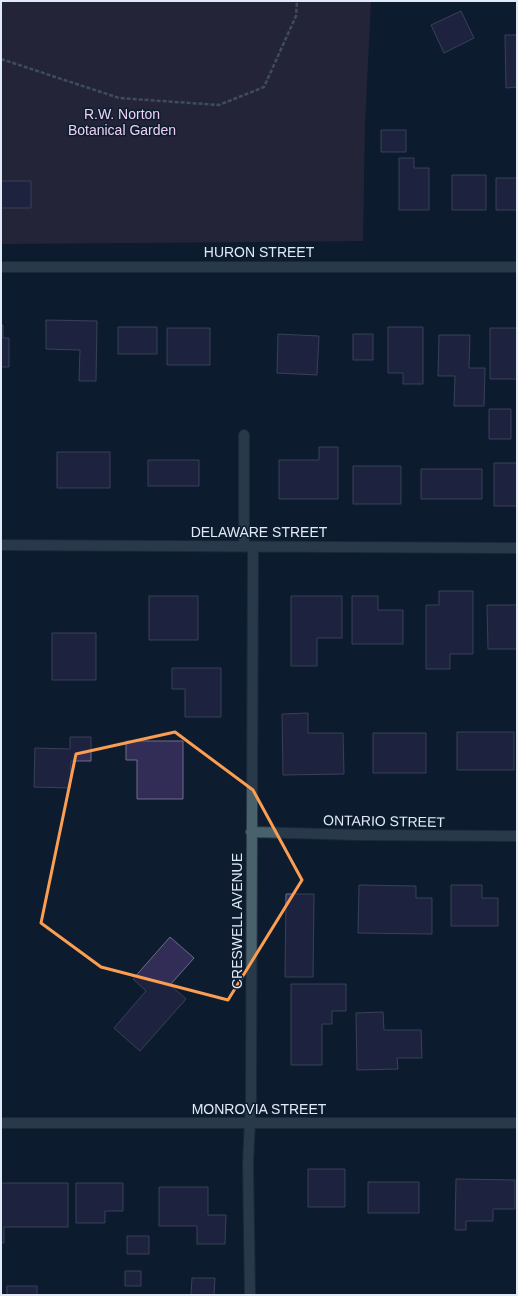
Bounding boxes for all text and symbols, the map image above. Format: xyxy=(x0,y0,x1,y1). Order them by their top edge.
park label: R.W. Norton Botanical Garden xyxy=(68,106,176,138)
street label: HURON STREET xyxy=(204,244,315,260)
street label: DELAWARE STREET xyxy=(191,524,328,540)
street label: ONTARIO STREET xyxy=(323,812,446,830)
street label: CRESWELL AVENUE xyxy=(229,853,245,989)
street label: MONROVIA STREET xyxy=(192,1101,327,1117)

